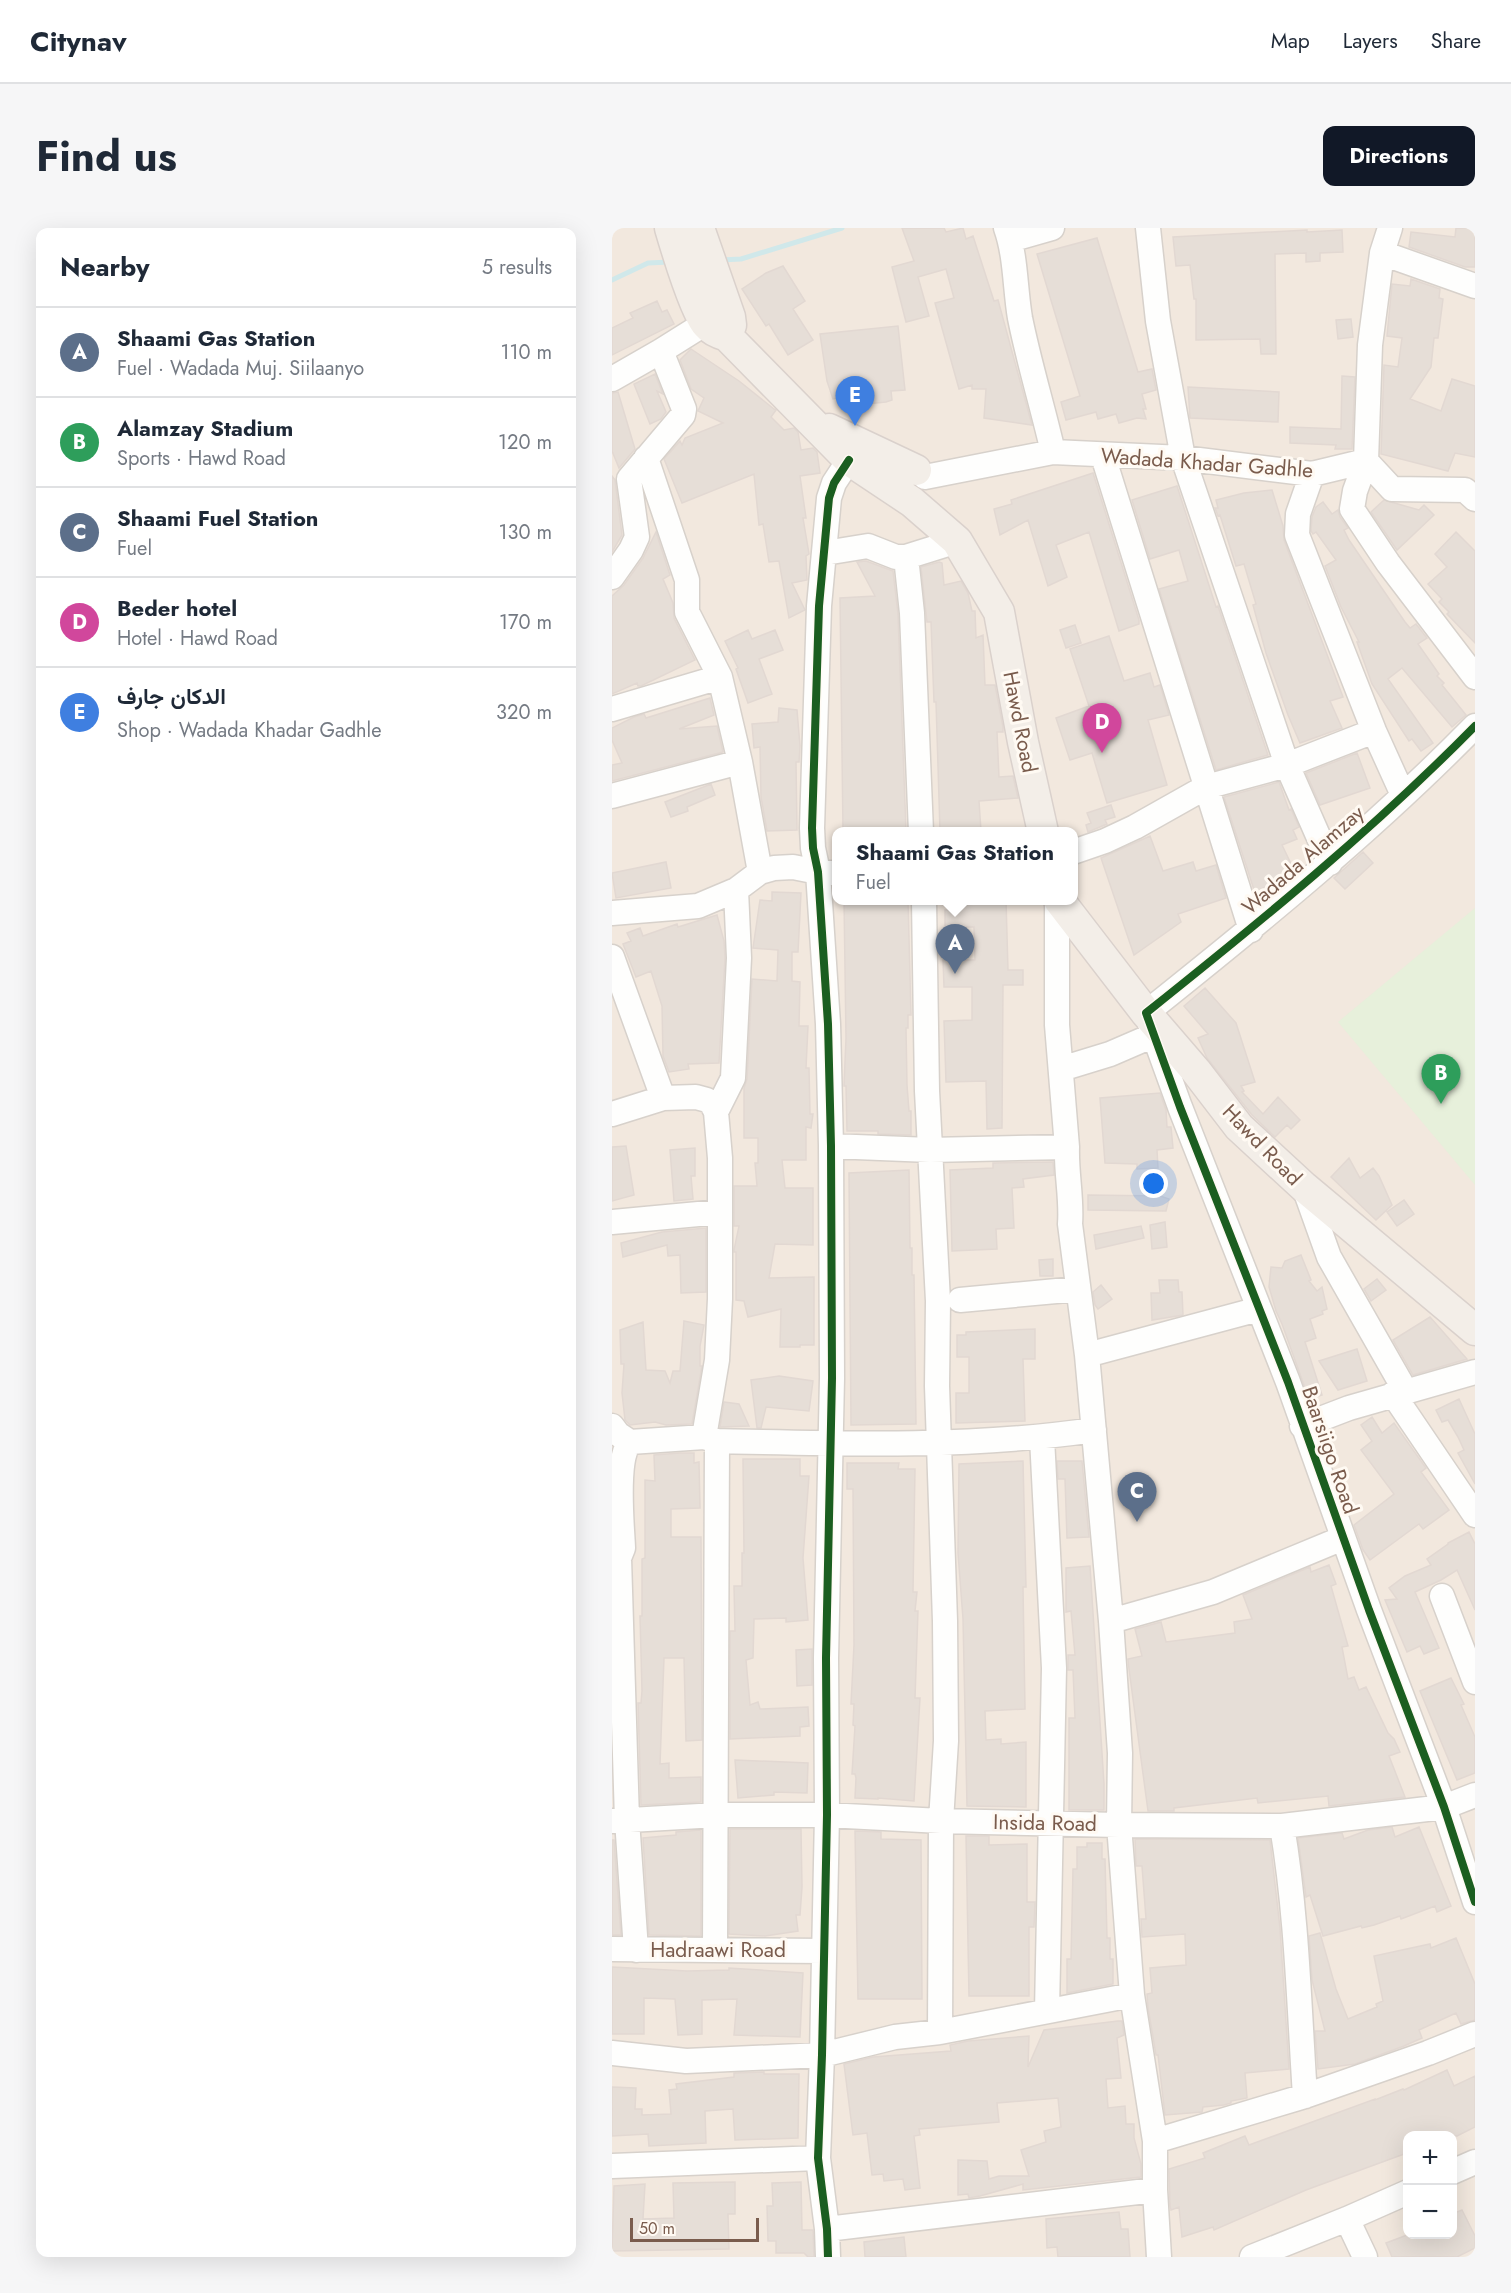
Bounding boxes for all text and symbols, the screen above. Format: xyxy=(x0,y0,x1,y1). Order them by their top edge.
text: Citynav xyxy=(30,21,127,62)
text: Map xyxy=(1271,26,1310,56)
text: Layers xyxy=(1343,26,1398,56)
text: Share xyxy=(1431,26,1481,56)
text: Find us xyxy=(36,126,177,187)
button: Directions xyxy=(1323,126,1475,186)
text: Nearby xyxy=(60,248,149,286)
text: 5 results xyxy=(482,253,552,282)
text: Shaami Gas Station xyxy=(117,322,315,354)
text: A xyxy=(72,338,87,367)
text: 110 m xyxy=(500,338,552,367)
text: Fuel · Wadada Muj. Siilaanyo xyxy=(117,354,364,383)
pin: E xyxy=(836,376,874,426)
text: Alamzay Stadium xyxy=(117,412,293,444)
text: B xyxy=(73,428,86,457)
text: 120 m xyxy=(498,428,552,457)
street label: Wadada Khadar Gadhle xyxy=(1100,441,1314,485)
text: Sports · Hawd Road xyxy=(117,444,286,473)
text: Shaami Fuel Station xyxy=(117,502,319,534)
text: C xyxy=(72,518,87,547)
text: 130 m xyxy=(498,518,552,547)
text: Fuel xyxy=(117,534,152,563)
text: Beder hotel xyxy=(117,592,237,624)
text: D xyxy=(72,608,87,637)
text: 170 m xyxy=(499,608,552,637)
text: Hotel · Hawd Road xyxy=(117,624,278,653)
street label: Hawd Road xyxy=(995,669,1045,775)
text: الدكان جارف xyxy=(117,680,226,712)
text: E xyxy=(73,698,86,727)
text: 320 m xyxy=(496,698,552,727)
pin: D xyxy=(1082,704,1122,753)
text: Shop · Wadada Khadar Gadhle xyxy=(117,716,381,745)
street label: Wadada Alamzay xyxy=(1235,798,1371,922)
popup xyxy=(832,827,1078,905)
text: Shaami Gas Station xyxy=(856,836,1054,868)
text: Fuel xyxy=(856,868,891,897)
pin: A xyxy=(936,924,974,974)
pin: B xyxy=(1422,1054,1460,1104)
street label: Hawd Road xyxy=(1215,1098,1309,1192)
your location xyxy=(1139,1169,1168,1198)
street label: Baarsiigo Road xyxy=(1294,1382,1366,1518)
pin: C xyxy=(1118,1472,1156,1522)
street label: Insida Road xyxy=(993,1807,1097,1839)
street label: Hadraawi Road xyxy=(650,1935,786,1965)
map controls xyxy=(1403,2131,1457,2239)
button: + xyxy=(1403,2131,1457,2185)
button: − xyxy=(1403,2185,1457,2239)
scale bar xyxy=(630,2215,759,2242)
text: 50 m xyxy=(639,2217,675,2240)

